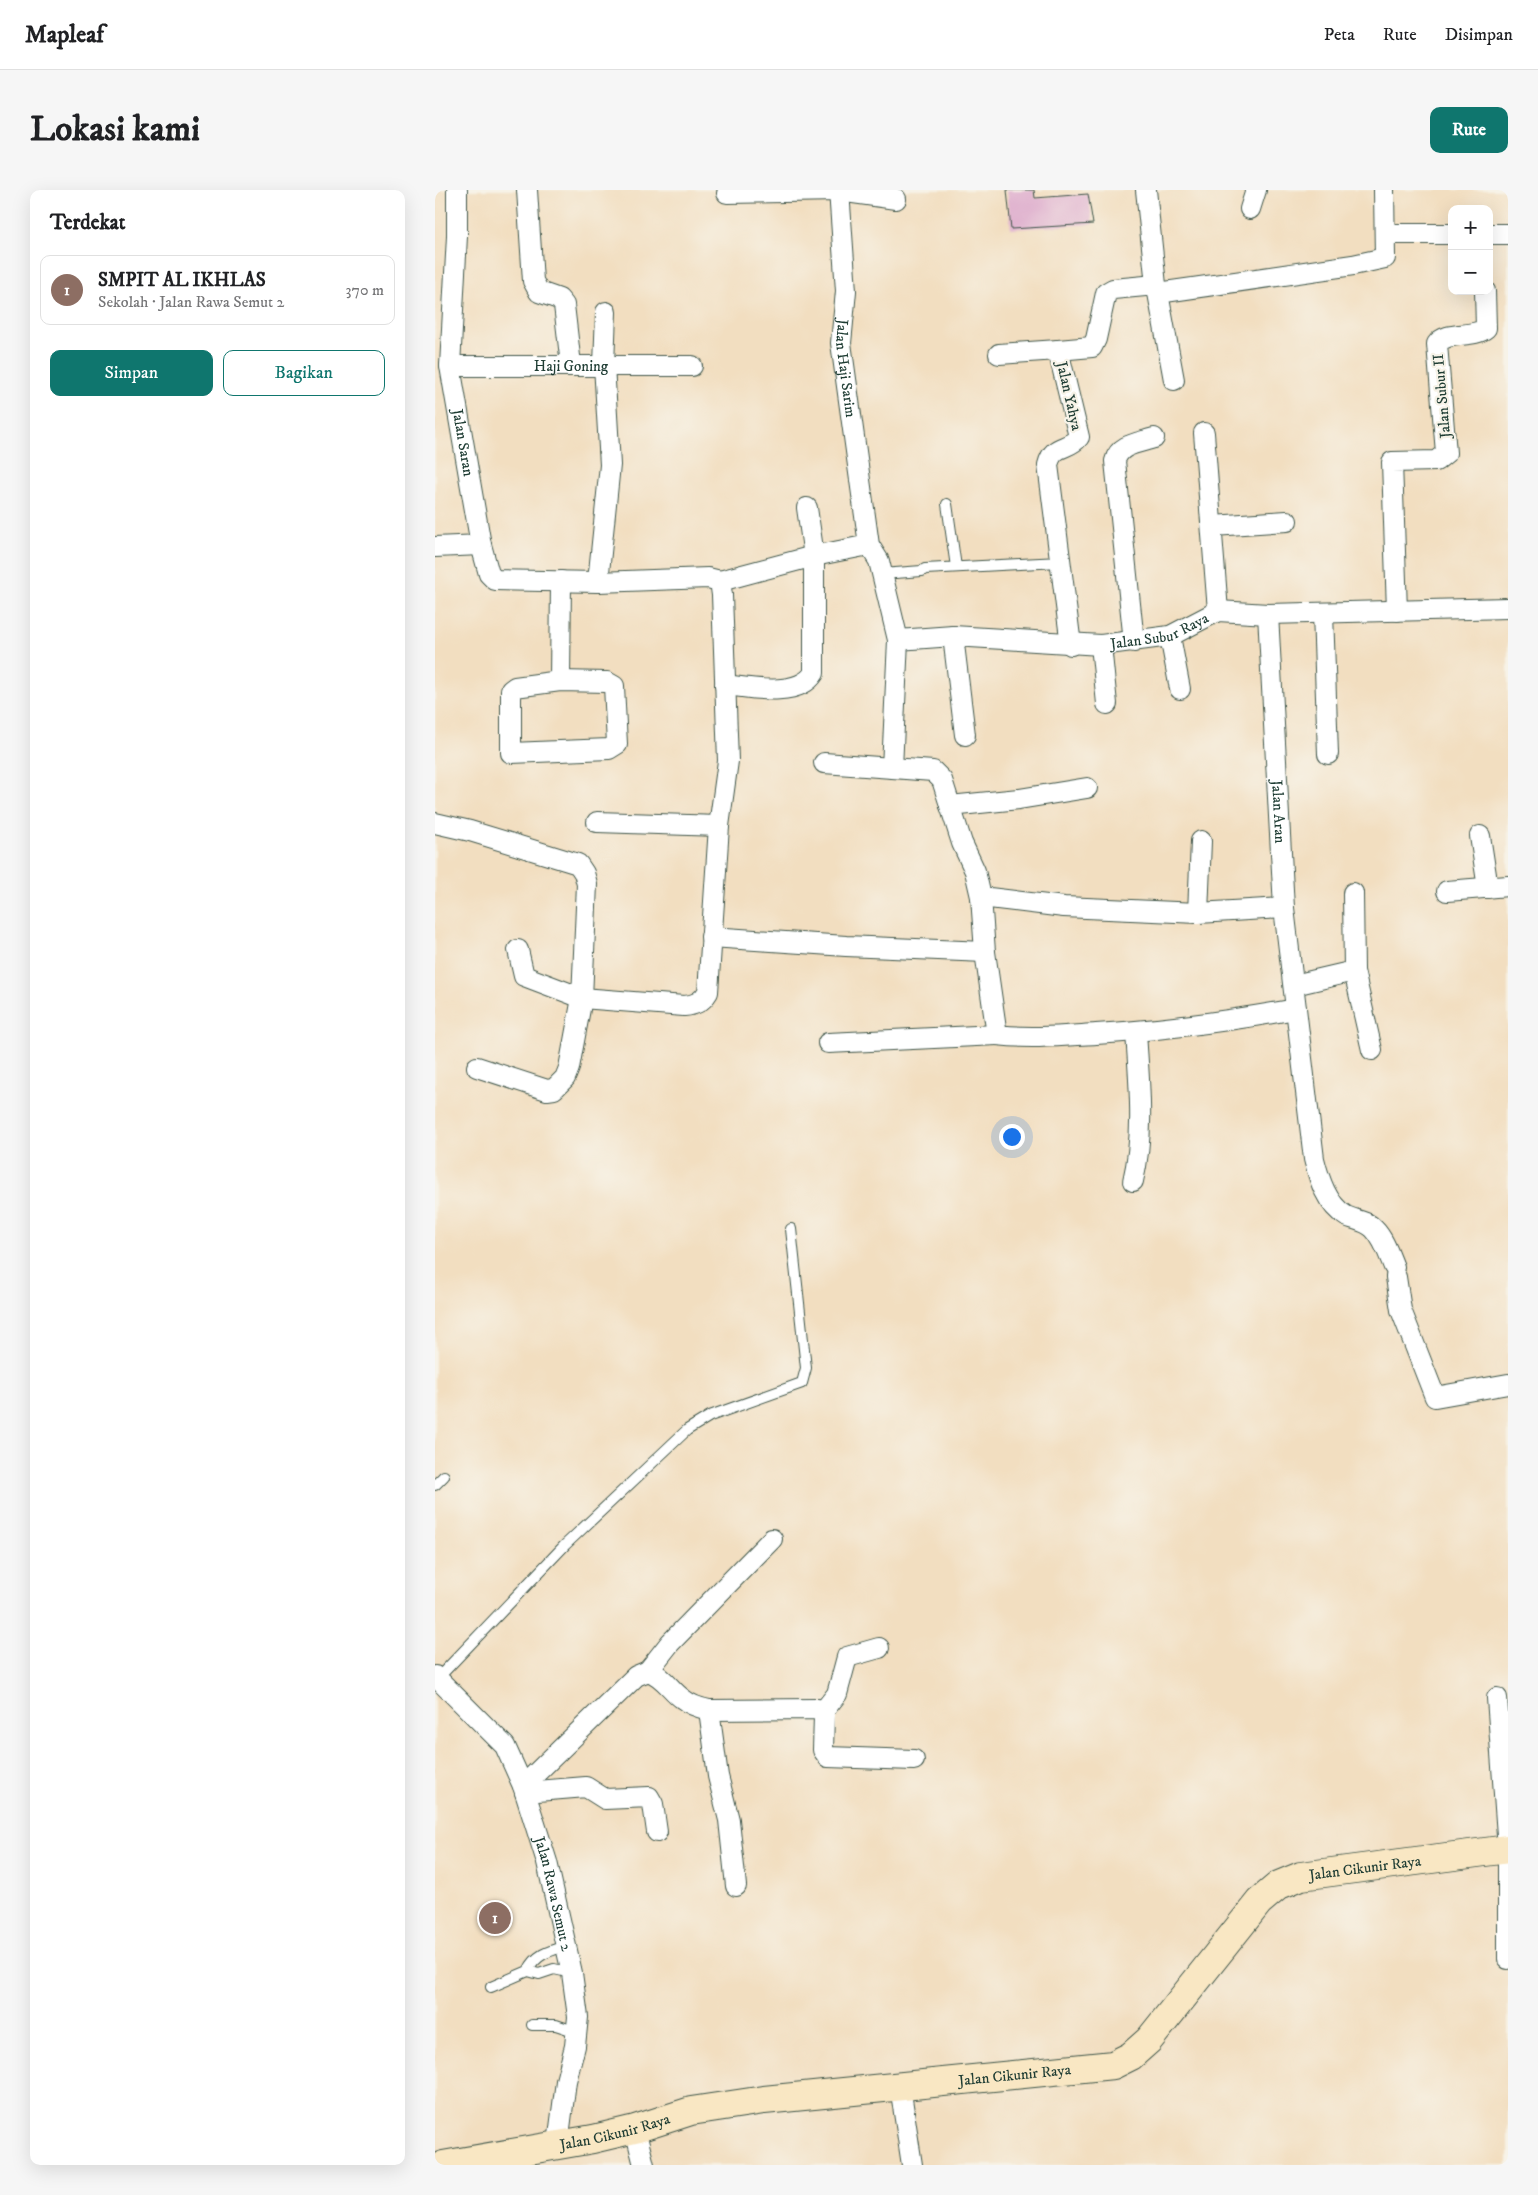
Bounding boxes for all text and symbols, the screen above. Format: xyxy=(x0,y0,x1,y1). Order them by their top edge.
text: Mapleaf xyxy=(25,20,104,50)
text: Peta xyxy=(1324,24,1355,46)
text: Rute xyxy=(1383,24,1417,46)
text: Disimpan xyxy=(1445,24,1513,46)
button: Rute xyxy=(1430,107,1508,153)
text: Lokasi kami xyxy=(30,108,200,152)
map controls xyxy=(1448,205,1493,295)
button: + xyxy=(1448,205,1493,250)
text: Terdekat xyxy=(50,210,125,236)
button: − xyxy=(1448,250,1493,295)
text: SMPIT AL IKHLAS xyxy=(98,269,266,292)
text: 1 xyxy=(64,280,70,300)
text: 370 m xyxy=(346,280,384,300)
text: Sekolah · Jalan Rawa Semut 2 xyxy=(98,292,284,312)
street label: Jalan Haji Sarim xyxy=(831,316,861,418)
button: Simpan xyxy=(50,350,213,396)
button: Bagikan xyxy=(223,350,385,396)
street label: Jalan Subur II xyxy=(1429,353,1455,441)
street label: Haji Goning xyxy=(534,357,609,376)
street label: Jalan Yahya xyxy=(1051,358,1086,433)
street label: Jalan Saran xyxy=(448,406,478,478)
street label: Jalan Subur Raya xyxy=(1107,608,1212,653)
street label: Jalan Aran xyxy=(1267,778,1290,844)
your location xyxy=(999,1124,1025,1150)
street label: Jalan Rawa Semut 2 xyxy=(529,1832,576,1954)
street label: Jalan Cikunir Raya xyxy=(1306,1851,1423,1885)
pin: 1 xyxy=(479,1899,511,1937)
street label: Jalan Cikunir Raya xyxy=(956,2060,1072,2090)
street label: Jalan Cikunir Raya xyxy=(556,2109,673,2154)

